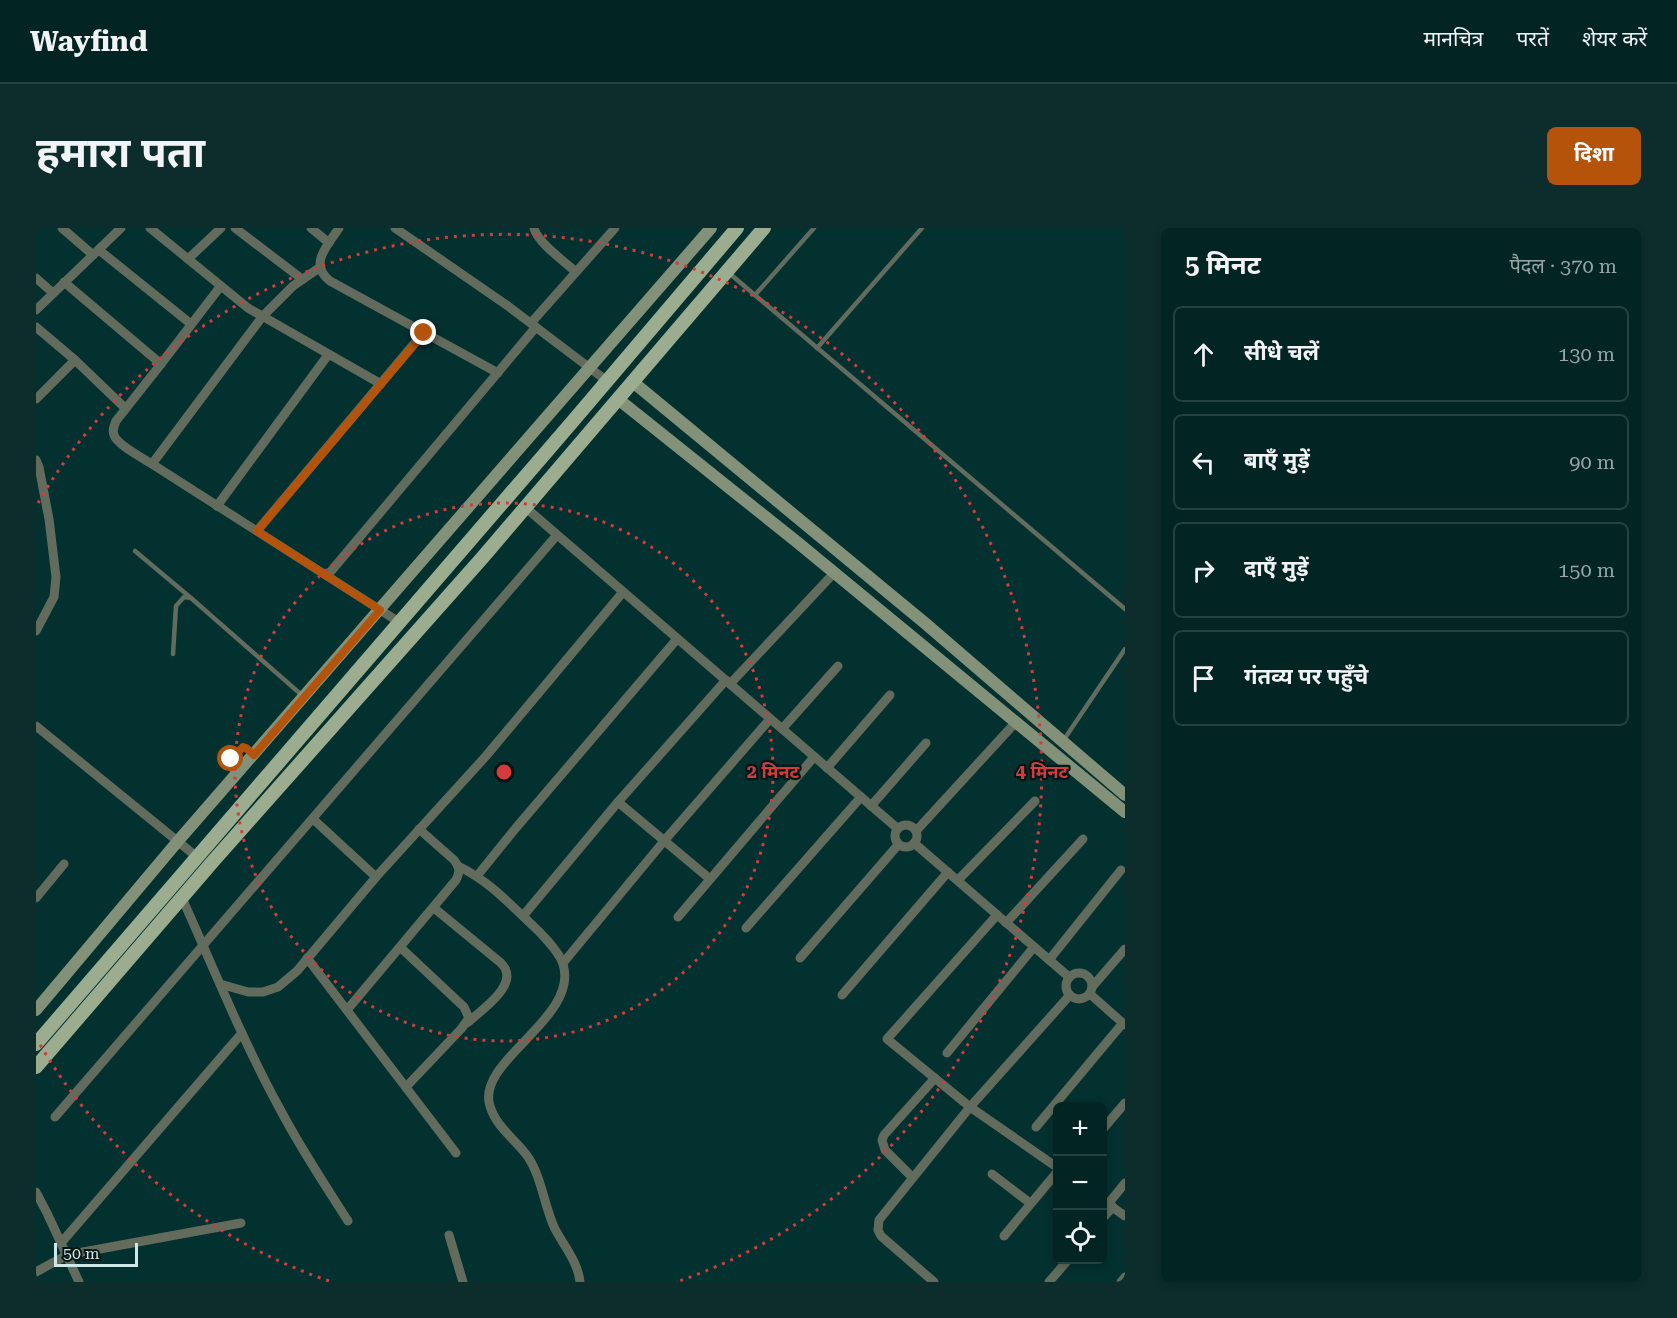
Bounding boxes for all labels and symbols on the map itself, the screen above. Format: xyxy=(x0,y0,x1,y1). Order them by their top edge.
route end xyxy=(410,319,436,345)
route start xyxy=(217,745,243,771)
text: 2 मिनट xyxy=(747,761,800,782)
text: 4 मिनट xyxy=(1016,761,1069,782)
centre of rings xyxy=(494,762,514,782)
scale bar xyxy=(54,1240,138,1268)

